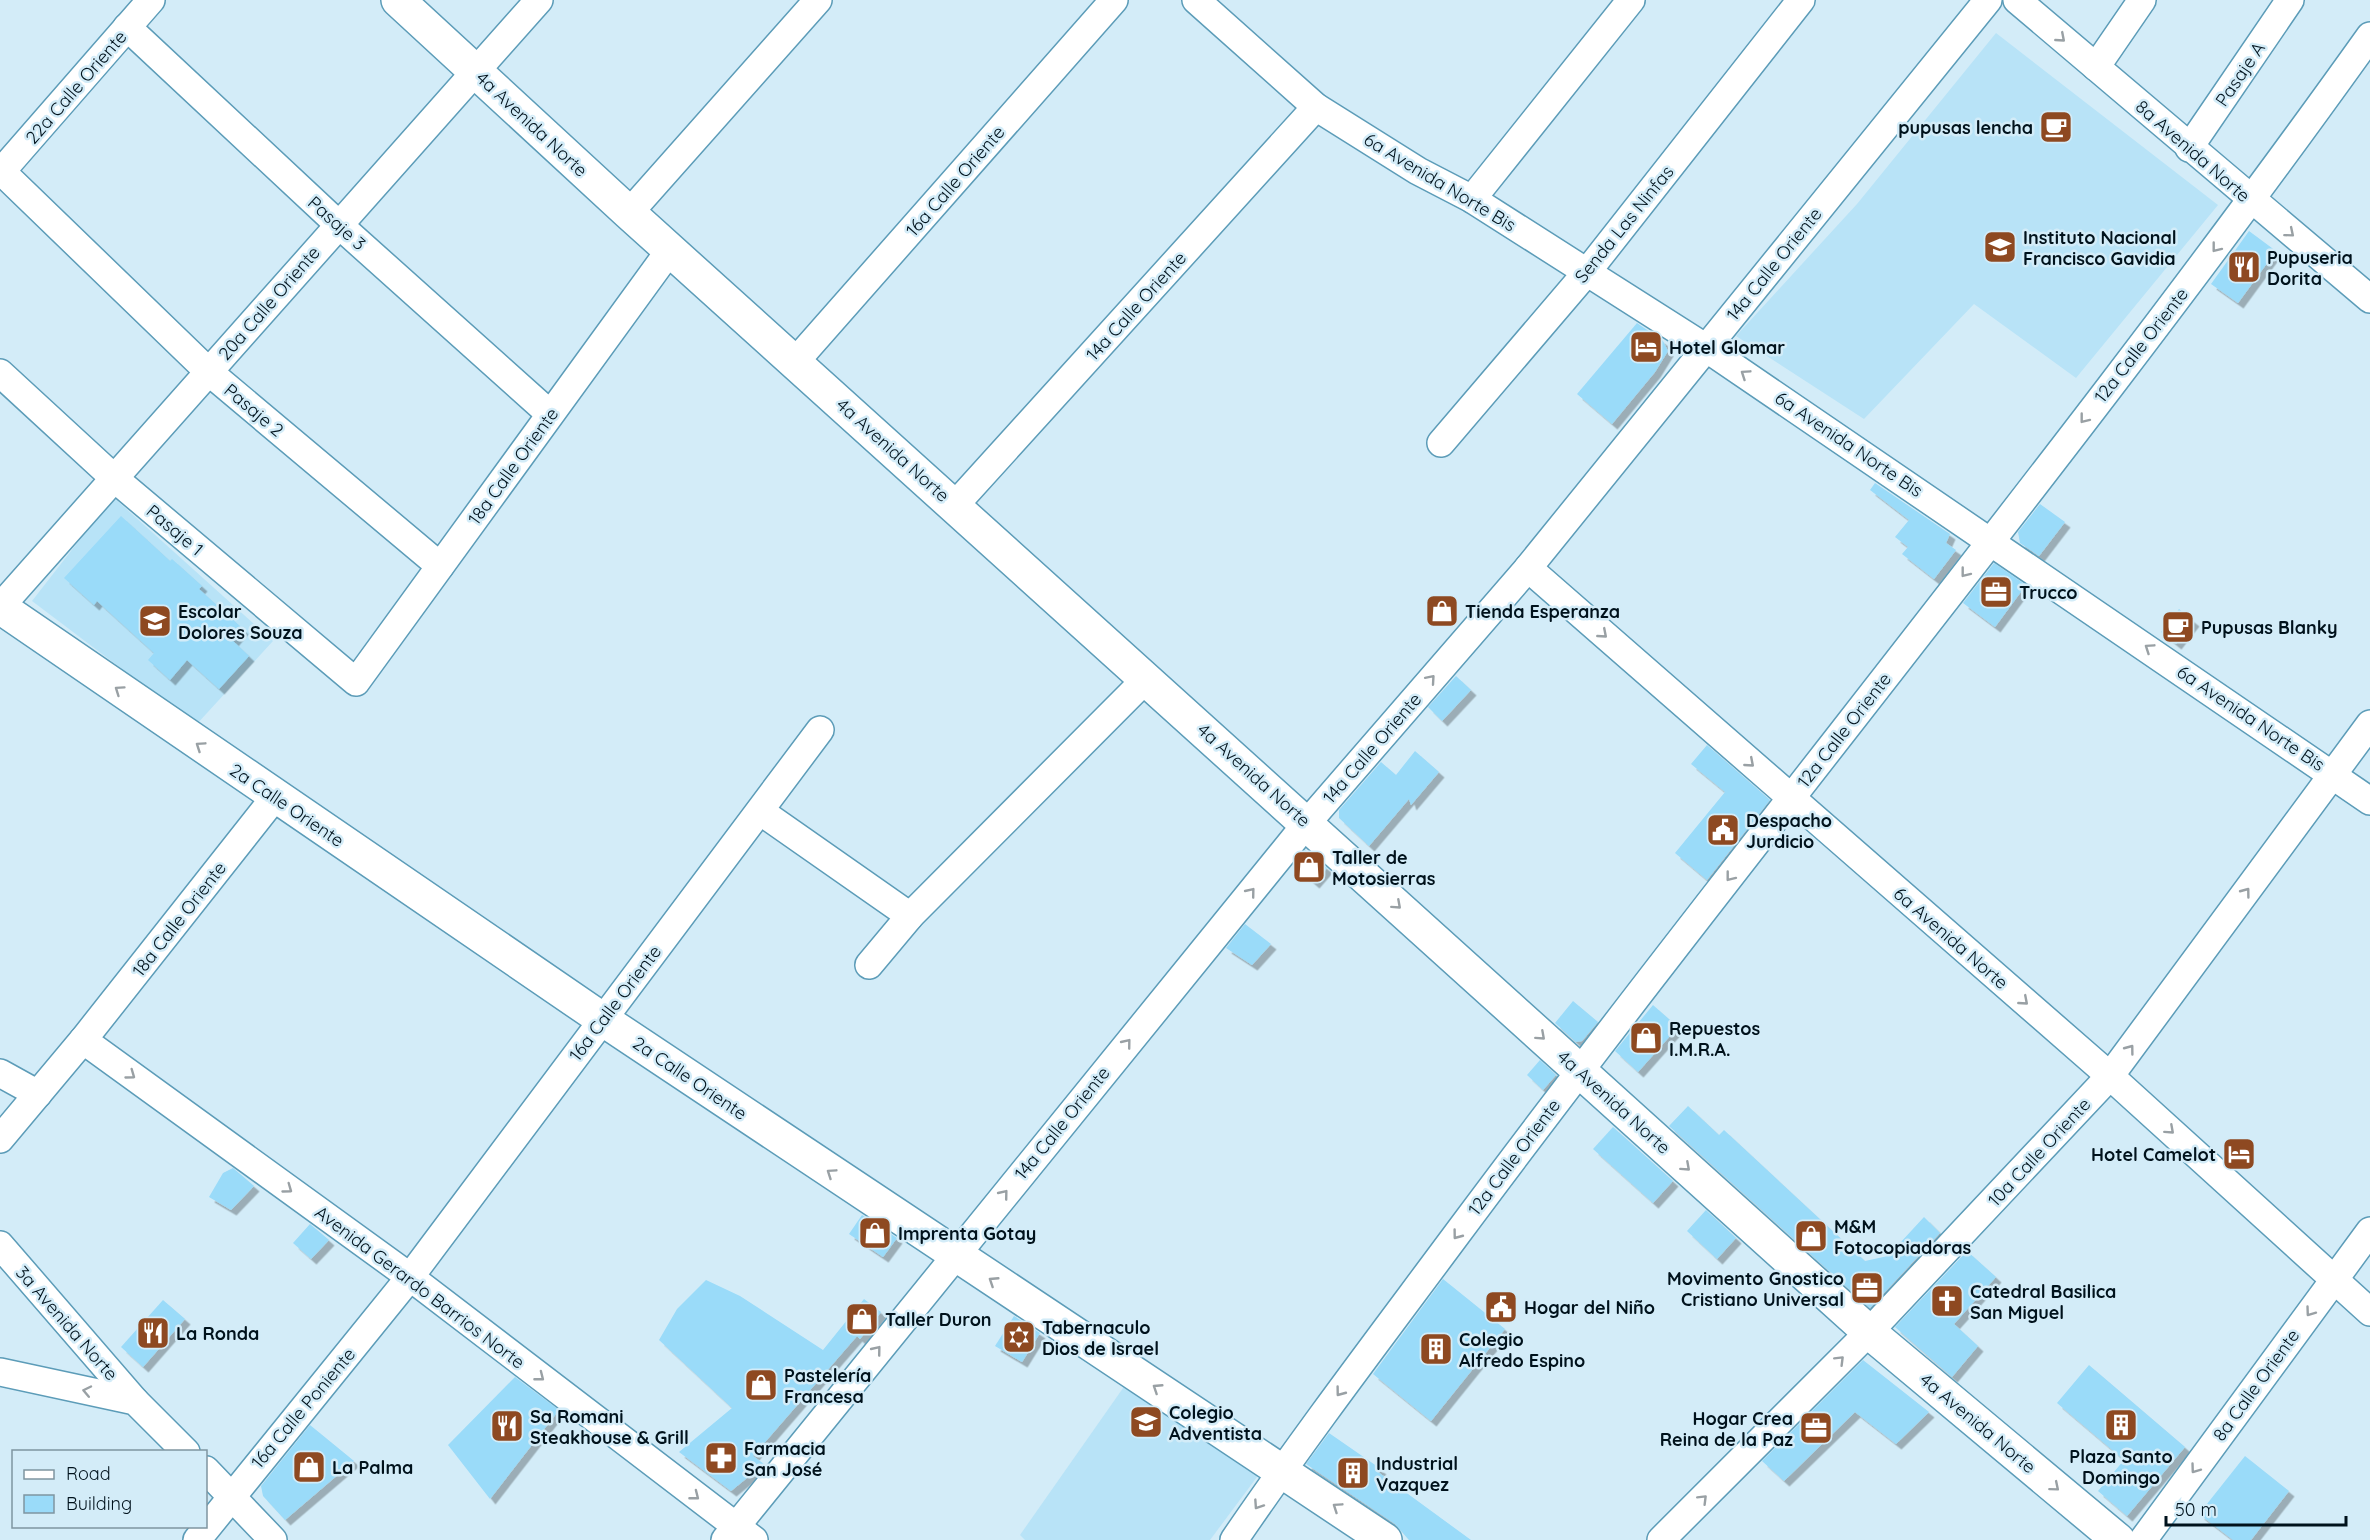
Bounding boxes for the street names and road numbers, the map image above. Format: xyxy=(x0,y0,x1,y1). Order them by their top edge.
street label: 22a Calle Oriente xyxy=(20,26,132,148)
street label: Pasaje A xyxy=(2210,37,2270,111)
street label: 4a Avenida Norte xyxy=(471,66,593,182)
street label: 8a Avenida Norte xyxy=(2131,95,2255,207)
street label: 16a Calle Oriente xyxy=(901,121,1009,241)
street label: 6a Avenida Norte Bis xyxy=(1360,128,1520,236)
street label: Senda Las Ninfas xyxy=(1570,161,1678,287)
street label: Pasaje 3 xyxy=(303,191,371,255)
street label: 14a Calle Oriente xyxy=(1721,203,1827,325)
street label: 20a Calle Oriente xyxy=(213,241,325,365)
street label: 14a Calle Oriente xyxy=(1081,247,1191,365)
street label: 12a Calle Oriente xyxy=(2089,283,2193,407)
street label: Pasaje 2 xyxy=(219,378,289,442)
street label: 6a Avenida Norte Bis xyxy=(1771,386,1927,502)
street label: 4a Avenida Norte xyxy=(832,393,954,507)
street label: 18a Calle Oriente xyxy=(463,403,563,529)
street label: Pasaje 1 xyxy=(142,499,208,561)
street label: 6a Avenida Norte Bis xyxy=(2173,660,2329,776)
street label: 12a Calle Oriente xyxy=(1792,668,1896,792)
street label: 14a Calle Oriente xyxy=(1318,688,1426,808)
street label: 4a Avenida Norte xyxy=(1193,718,1315,832)
street label: 2a Calle Oriente xyxy=(225,758,349,852)
street label: 18a Calle Oriente xyxy=(127,857,231,981)
street label: 6a Avenida Norte xyxy=(1889,882,2013,994)
street label: 16a Calle Oriente xyxy=(564,940,666,1066)
street label: 2a Calle Oriente xyxy=(628,1031,752,1125)
street label: 4a Avenida Norte xyxy=(1553,1045,1675,1159)
street label: 14a Calle Oriente xyxy=(1009,1062,1115,1184)
street label: 10a Calle Oriente xyxy=(1983,1093,2095,1211)
street label: 12a Calle Oriente xyxy=(1463,1094,1565,1220)
street label: Avenida Gerardo Barrios Norte xyxy=(310,1201,530,1373)
street label: 3a Avenida Norte xyxy=(11,1261,123,1385)
street label: 8a Calle Oriente xyxy=(2208,1325,2304,1445)
street label: 16a Calle Poniente xyxy=(246,1343,360,1473)
street label: 4a Avenida Norte xyxy=(1915,1368,2041,1478)

